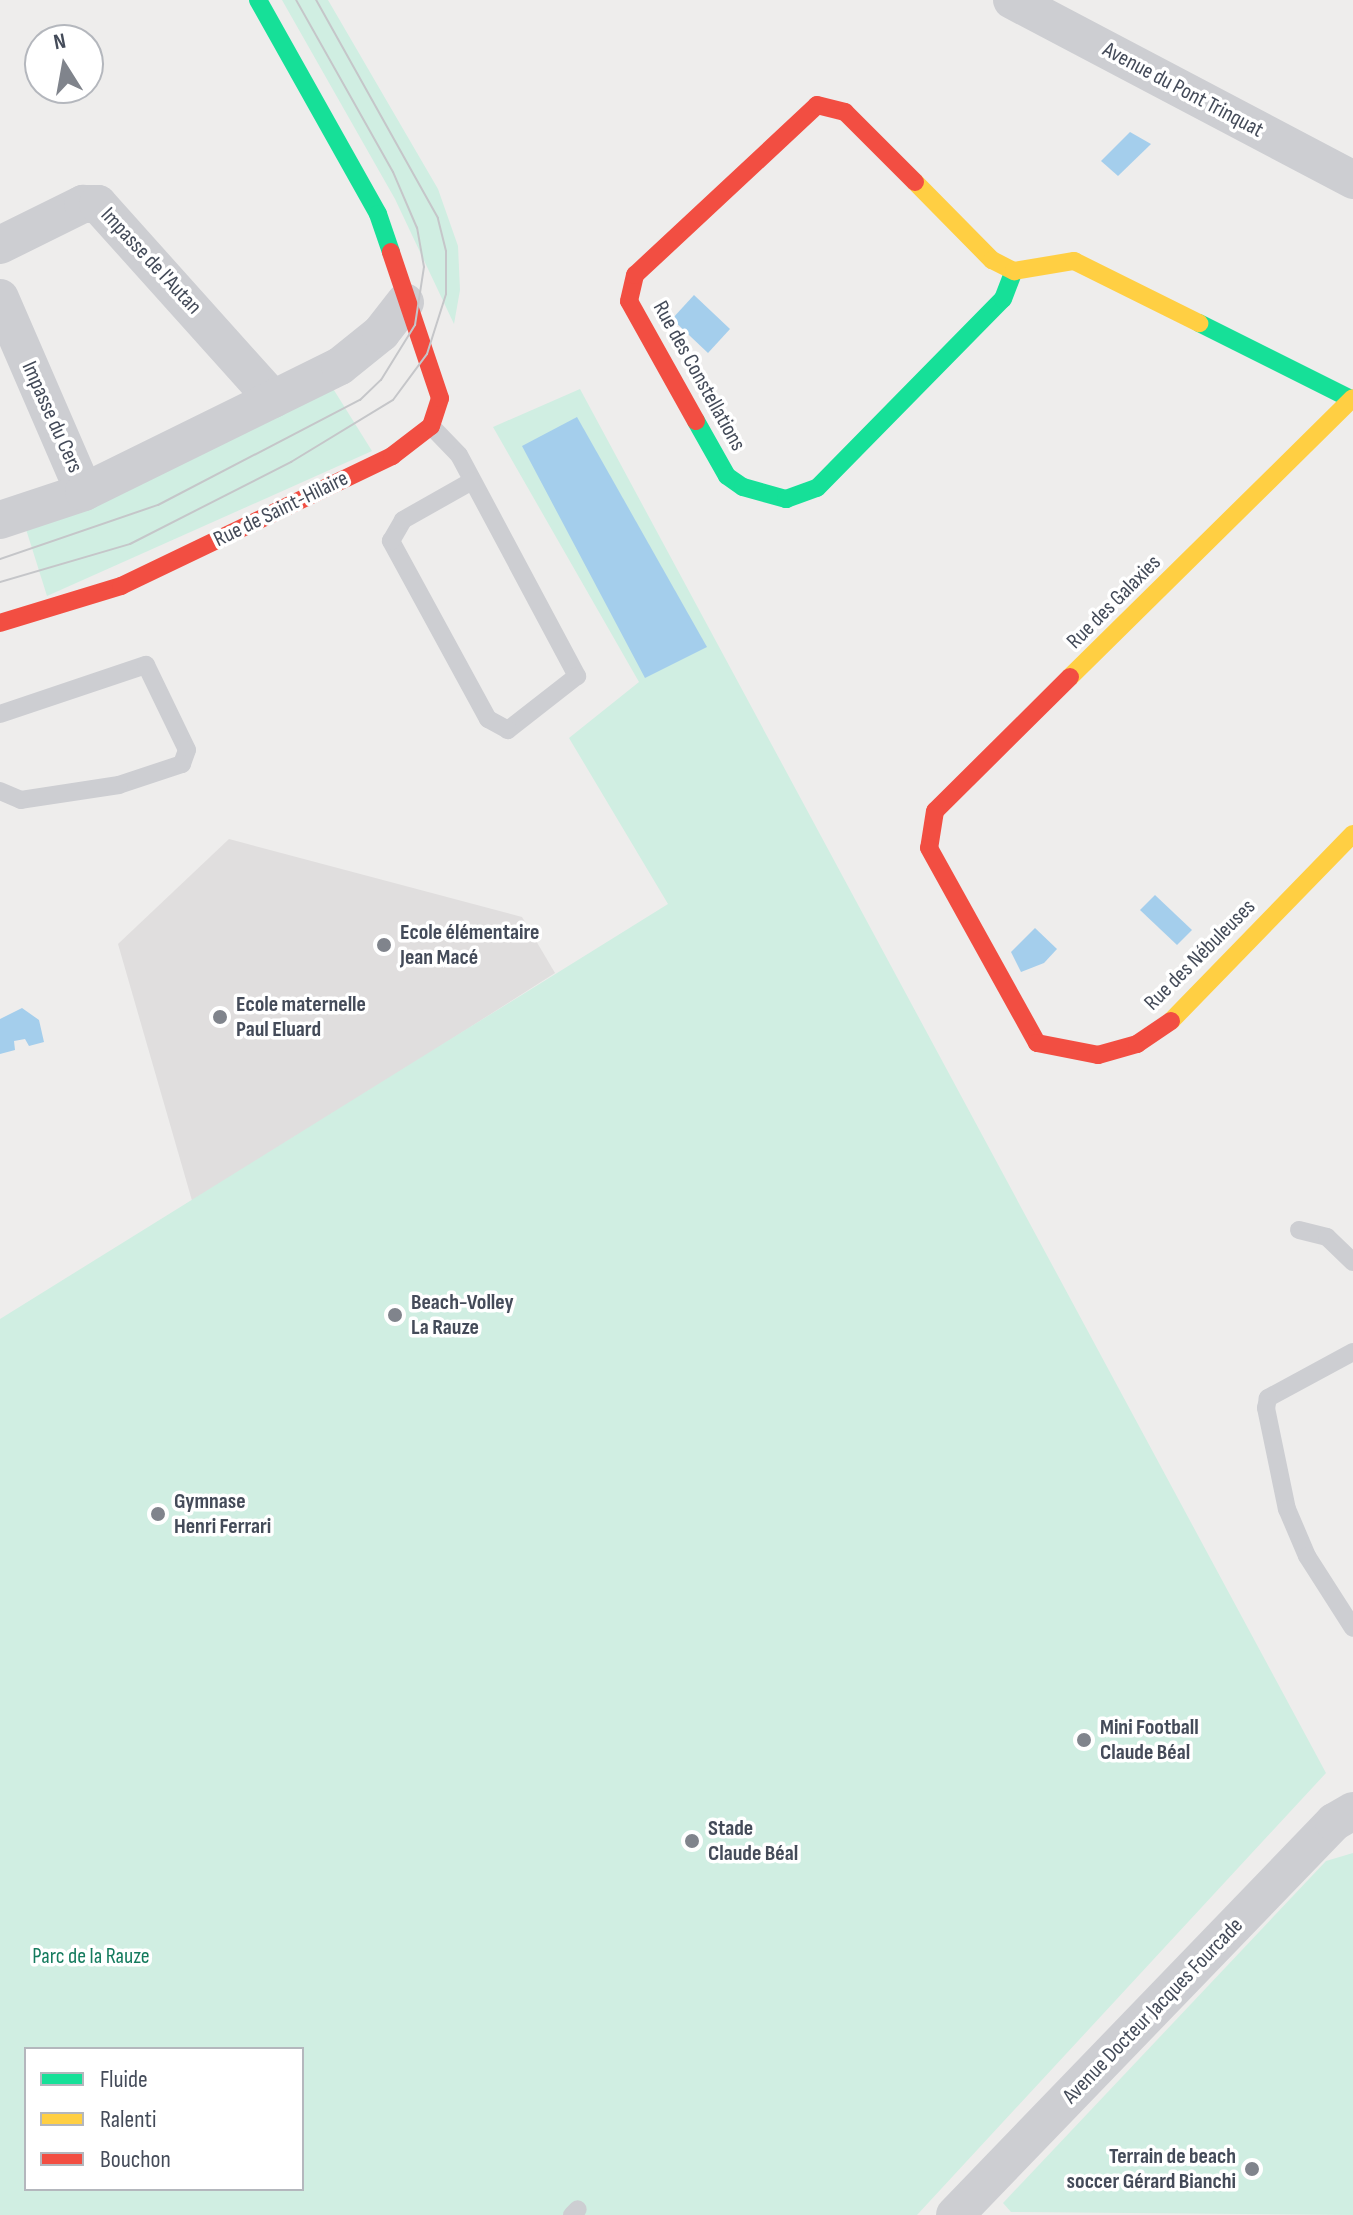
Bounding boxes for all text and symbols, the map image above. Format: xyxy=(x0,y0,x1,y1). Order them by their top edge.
north arrow xyxy=(24,24,104,104)
text: N xyxy=(51,28,68,56)
street label: Avenue du Pont Trinquat xyxy=(1098,37,1268,143)
street label: Impasse de l'Autan xyxy=(95,202,207,320)
street label: Rue des Constellations xyxy=(647,296,751,456)
street label: Impasse du Cers xyxy=(16,357,88,477)
street label: Rue de Saint-Hilaire xyxy=(209,465,353,553)
street label: Rue des Galaxies xyxy=(1061,549,1167,655)
street label: Rue des Nébuleuses xyxy=(1139,894,1261,1016)
place label: Ecole élémentaire Jean Macé xyxy=(400,919,539,970)
marker: Ecole élémentaire Jean Macé xyxy=(375,936,393,954)
place label: Ecole maternelle Paul Eluard xyxy=(236,991,366,1042)
marker: Ecole maternelle Paul Eluard xyxy=(211,1008,229,1026)
place label: Beach-Volley La Rauze xyxy=(411,1289,514,1340)
marker: Beach-Volley La Rauze xyxy=(386,1306,404,1324)
place label: Gymnase Henri Ferrari xyxy=(174,1488,271,1540)
marker: Gymnase Henri Ferrari xyxy=(149,1505,167,1523)
place label: Mini Football Claude Béal xyxy=(1100,1714,1199,1766)
marker: Mini Football Claude Béal xyxy=(1075,1731,1093,1749)
place label: Stade Claude Béal xyxy=(708,1815,798,1866)
marker: Stade Claude Béal xyxy=(683,1832,701,1850)
street label: Avenue Docteur Jacques Fourcade xyxy=(1057,1913,1249,2109)
park label: Parc de la Rauze xyxy=(32,1944,150,1970)
legend xyxy=(24,2047,304,2191)
text: Fluide xyxy=(100,2065,148,2094)
text: Ralenti xyxy=(100,2105,156,2134)
place label: Terrain de beach soccer Gérard Bianchi xyxy=(1067,2143,1236,2194)
text: Bouchon xyxy=(100,2145,171,2174)
marker: Terrain de beach soccer Gérard Bianchi xyxy=(1243,2160,1261,2178)

